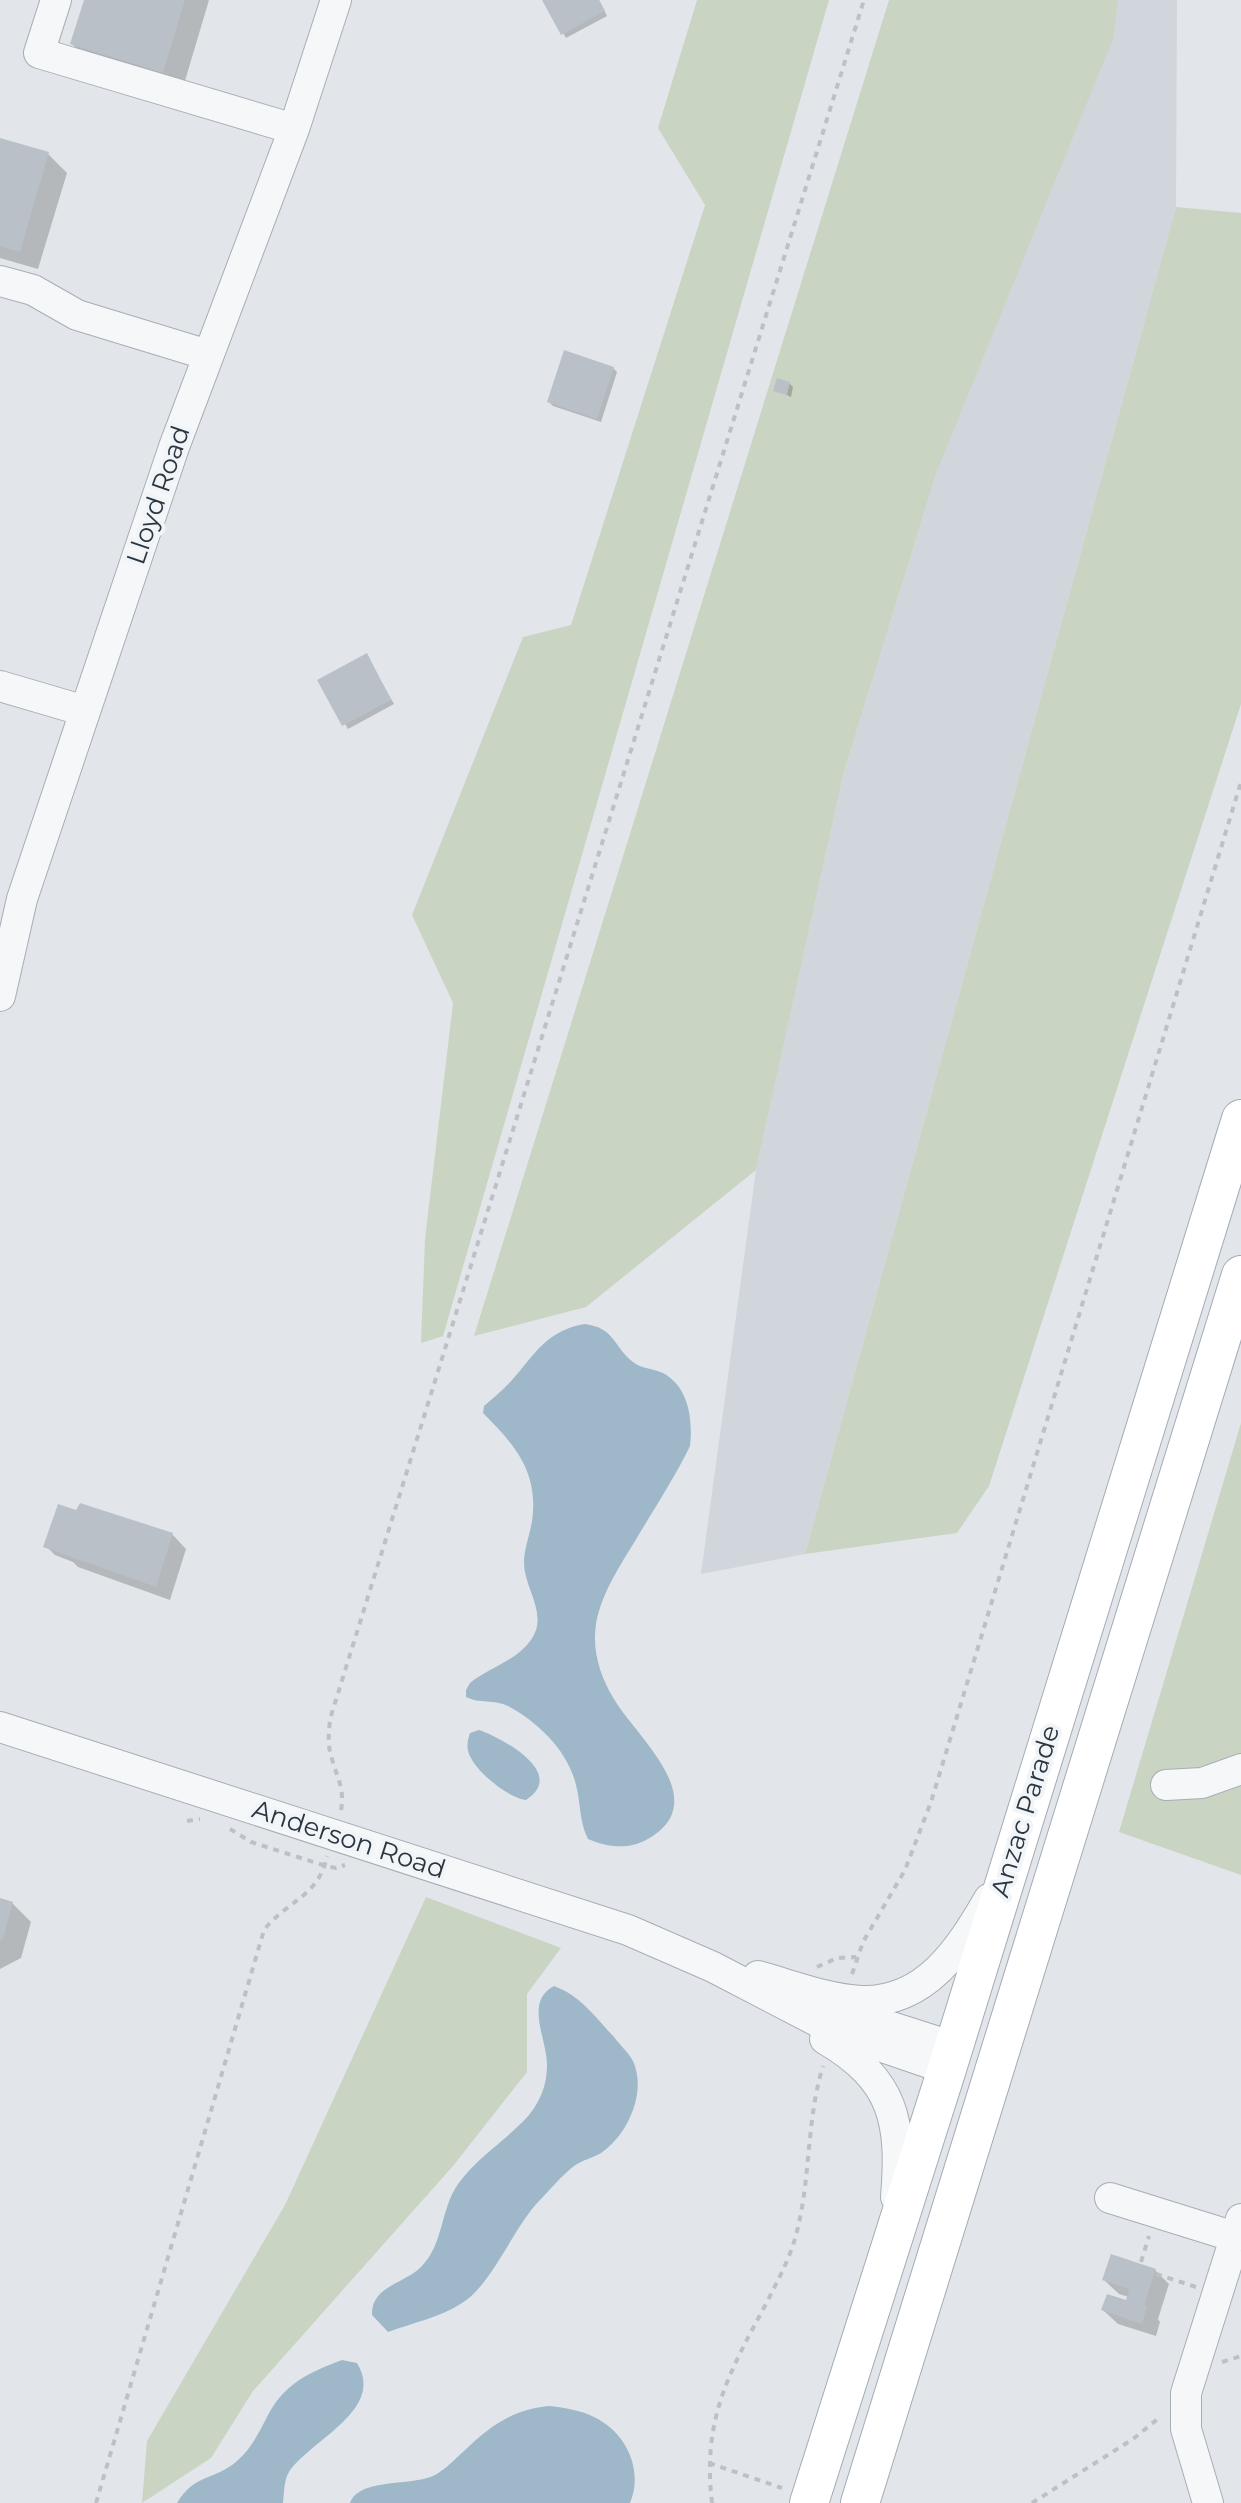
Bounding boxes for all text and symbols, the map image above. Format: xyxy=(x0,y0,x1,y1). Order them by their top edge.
street label: Lloyd Road xyxy=(119,422,197,568)
street label: Anzac Parade xyxy=(984,1721,1066,1901)
street label: Anderson Road xyxy=(248,1793,450,1885)

